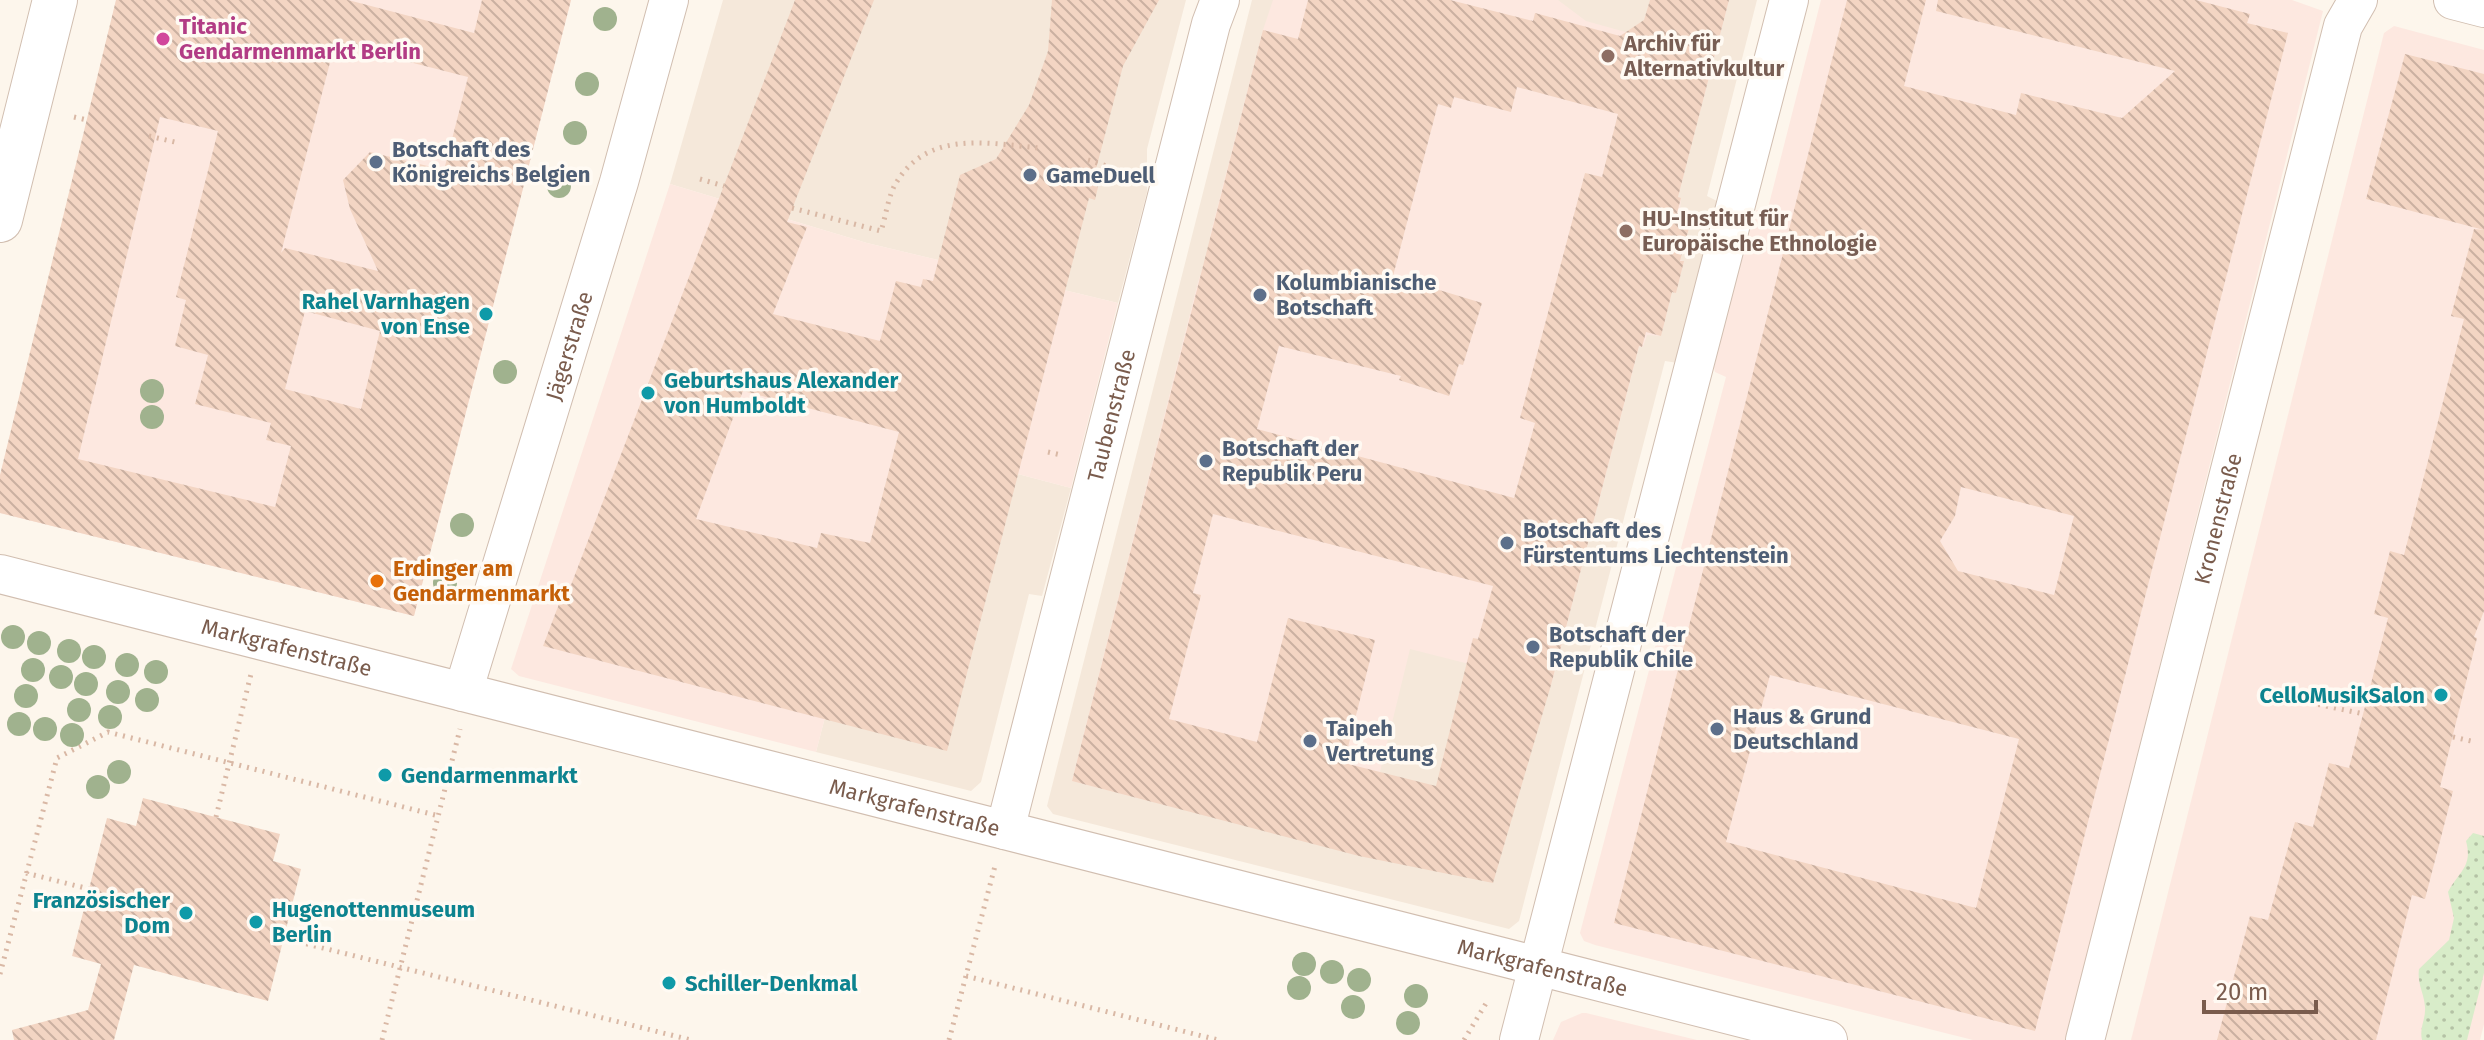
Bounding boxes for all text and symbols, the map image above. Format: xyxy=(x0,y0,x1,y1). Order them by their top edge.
place label: Titanic Gendarmenmarkt Berlin xyxy=(179,13,421,65)
marker: Titanic Gendarmenmarkt Berlin xyxy=(154,30,172,48)
place label: Archiv für Alternativkultur xyxy=(1623,30,1784,82)
marker: Archiv für Alternativkultur xyxy=(1599,47,1617,65)
place label: Botschaft des Königreichs Belgien xyxy=(392,136,590,188)
marker: Botschaft des Königreichs Belgien xyxy=(367,153,385,171)
place label: GameDuell xyxy=(1046,162,1156,189)
marker: GameDuell xyxy=(1021,166,1039,184)
place label: HU-Institut für Europäische Ethnologie xyxy=(1642,205,1877,257)
marker: HU-Institut für Europäische Ethnologie xyxy=(1617,222,1635,240)
place label: Kolumbianische Botschaft xyxy=(1276,269,1436,321)
marker: Kolumbianische Botschaft xyxy=(1251,286,1269,304)
place label: Rahel Varnhagen von Ense xyxy=(302,288,470,340)
street label: Jägerstraße xyxy=(540,288,599,404)
marker: Rahel Varnhagen von Ense xyxy=(477,305,495,323)
street label: Taubenstraße xyxy=(1082,346,1141,485)
place label: Geburtshaus Alexander von Humboldt xyxy=(663,367,898,419)
marker: Geburtshaus Alexander von Humboldt xyxy=(639,384,657,402)
place label: Botschaft der Republik Peru xyxy=(1222,435,1362,487)
street label: Kronenstraße xyxy=(2188,450,2248,587)
marker: Botschaft der Republik Peru xyxy=(1197,452,1215,470)
place label: Botschaft des Fürstentums Liechtenstein xyxy=(1523,517,1789,569)
marker: Botschaft des Fürstentums Liechtenstein xyxy=(1498,534,1516,552)
place label: Erdinger am Gendarmenmarkt xyxy=(393,555,570,607)
marker: Erdinger am Gendarmenmarkt xyxy=(368,572,386,590)
street label: Markgrafenstraße xyxy=(199,613,375,682)
place label: Botschaft der Republik Chile xyxy=(1549,621,1693,673)
marker: Botschaft der Republik Chile xyxy=(1524,638,1542,656)
place label: CelloMusikSalon xyxy=(2260,682,2425,709)
marker: CelloMusikSalon xyxy=(2432,686,2450,704)
place label: Haus & Grund Deutschland xyxy=(1733,703,1872,755)
place label: Taipeh Vertretung xyxy=(1325,715,1435,767)
marker: Haus & Grund Deutschland xyxy=(1708,720,1726,738)
marker: Taipeh Vertretung xyxy=(1301,732,1319,750)
place label: Gendarmenmarkt xyxy=(401,762,578,789)
marker: Gendarmenmarkt xyxy=(376,766,394,784)
street label: Markgrafenstraße xyxy=(827,773,1003,842)
place label: Französischer Dom xyxy=(33,887,170,939)
place label: Hugenottenmuseum Berlin xyxy=(272,896,475,948)
marker: Französischer Dom xyxy=(177,904,195,922)
marker: Hugenottenmuseum Berlin xyxy=(247,913,265,931)
street label: Markgrafenstraße xyxy=(1454,933,1631,1002)
scale bar xyxy=(2204,964,2316,1014)
place label: Schiller-Denkmal xyxy=(685,970,858,997)
marker: Schiller-Denkmal xyxy=(660,974,678,992)
text: 20 m xyxy=(2216,978,2268,1006)

